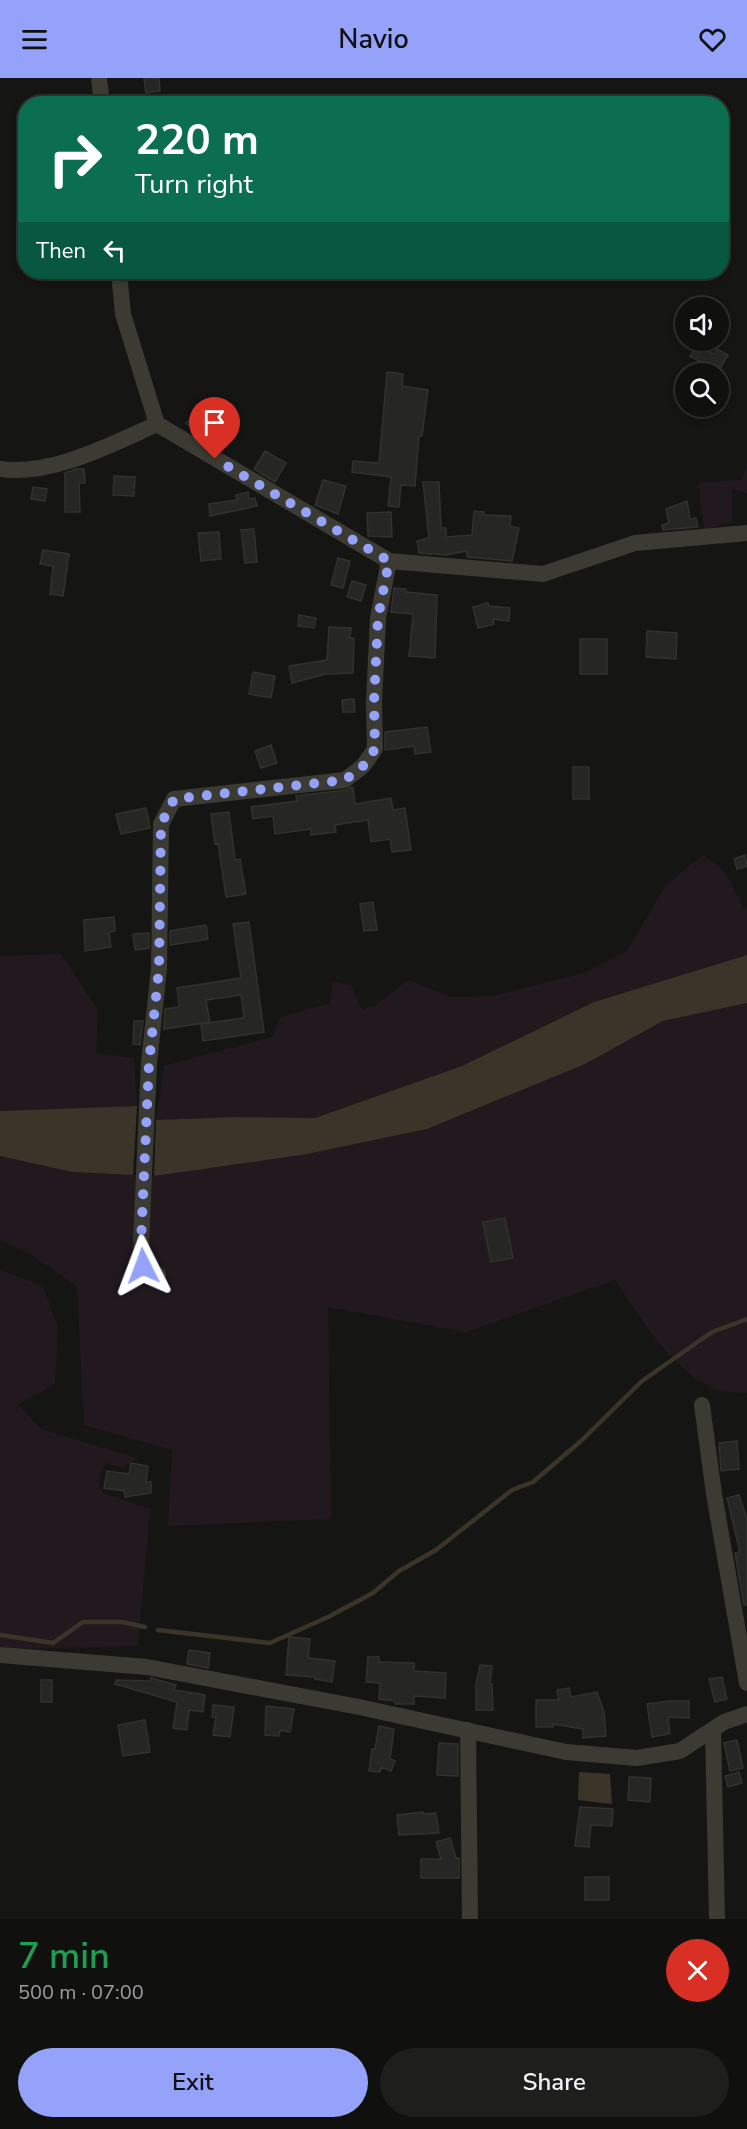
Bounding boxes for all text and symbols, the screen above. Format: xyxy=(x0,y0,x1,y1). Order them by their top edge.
text: Navio xyxy=(338,21,409,58)
icon: menu xyxy=(18,23,51,56)
icon: heart xyxy=(696,23,729,56)
text: 220 m xyxy=(135,112,259,169)
icon: right xyxy=(36,120,114,198)
text: Turn right xyxy=(135,166,253,203)
icon: left xyxy=(98,234,131,267)
text: Then xyxy=(36,236,86,266)
map controls xyxy=(675,297,729,417)
button: sound xyxy=(675,297,729,351)
button: search xyxy=(675,363,729,417)
pin xyxy=(189,397,240,459)
icon: arrive xyxy=(198,406,231,439)
position arrow xyxy=(111,1234,175,1298)
text: 7 min xyxy=(18,1932,110,1981)
button: close xyxy=(666,1939,729,2002)
text: 500 m · 07:00 xyxy=(18,1979,144,2006)
button: Exit xyxy=(18,2048,368,2117)
button: Share xyxy=(380,2048,729,2117)

